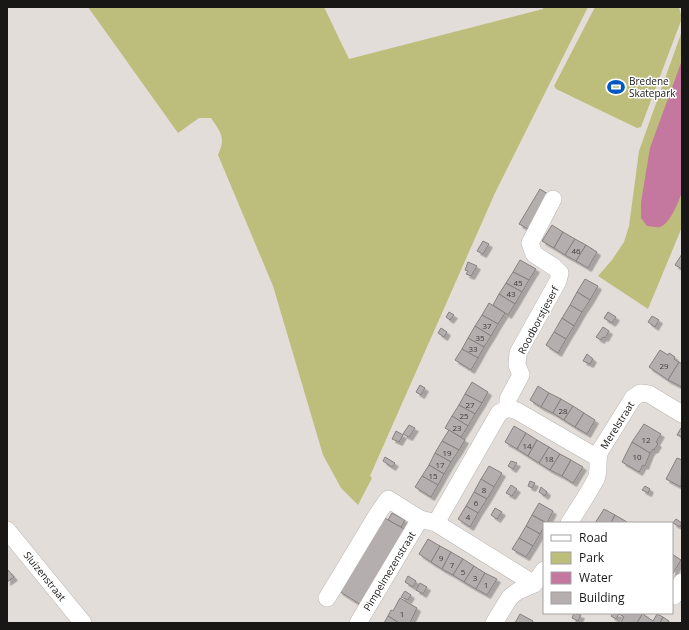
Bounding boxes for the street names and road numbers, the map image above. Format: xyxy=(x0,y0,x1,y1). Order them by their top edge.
street label: Roodborstjeserf xyxy=(514,283,562,356)
street label: Merelstraat xyxy=(597,398,637,452)
street label: Pimpelmezenstraat xyxy=(360,528,419,613)
street label: Sluizenstraat xyxy=(21,548,70,604)

